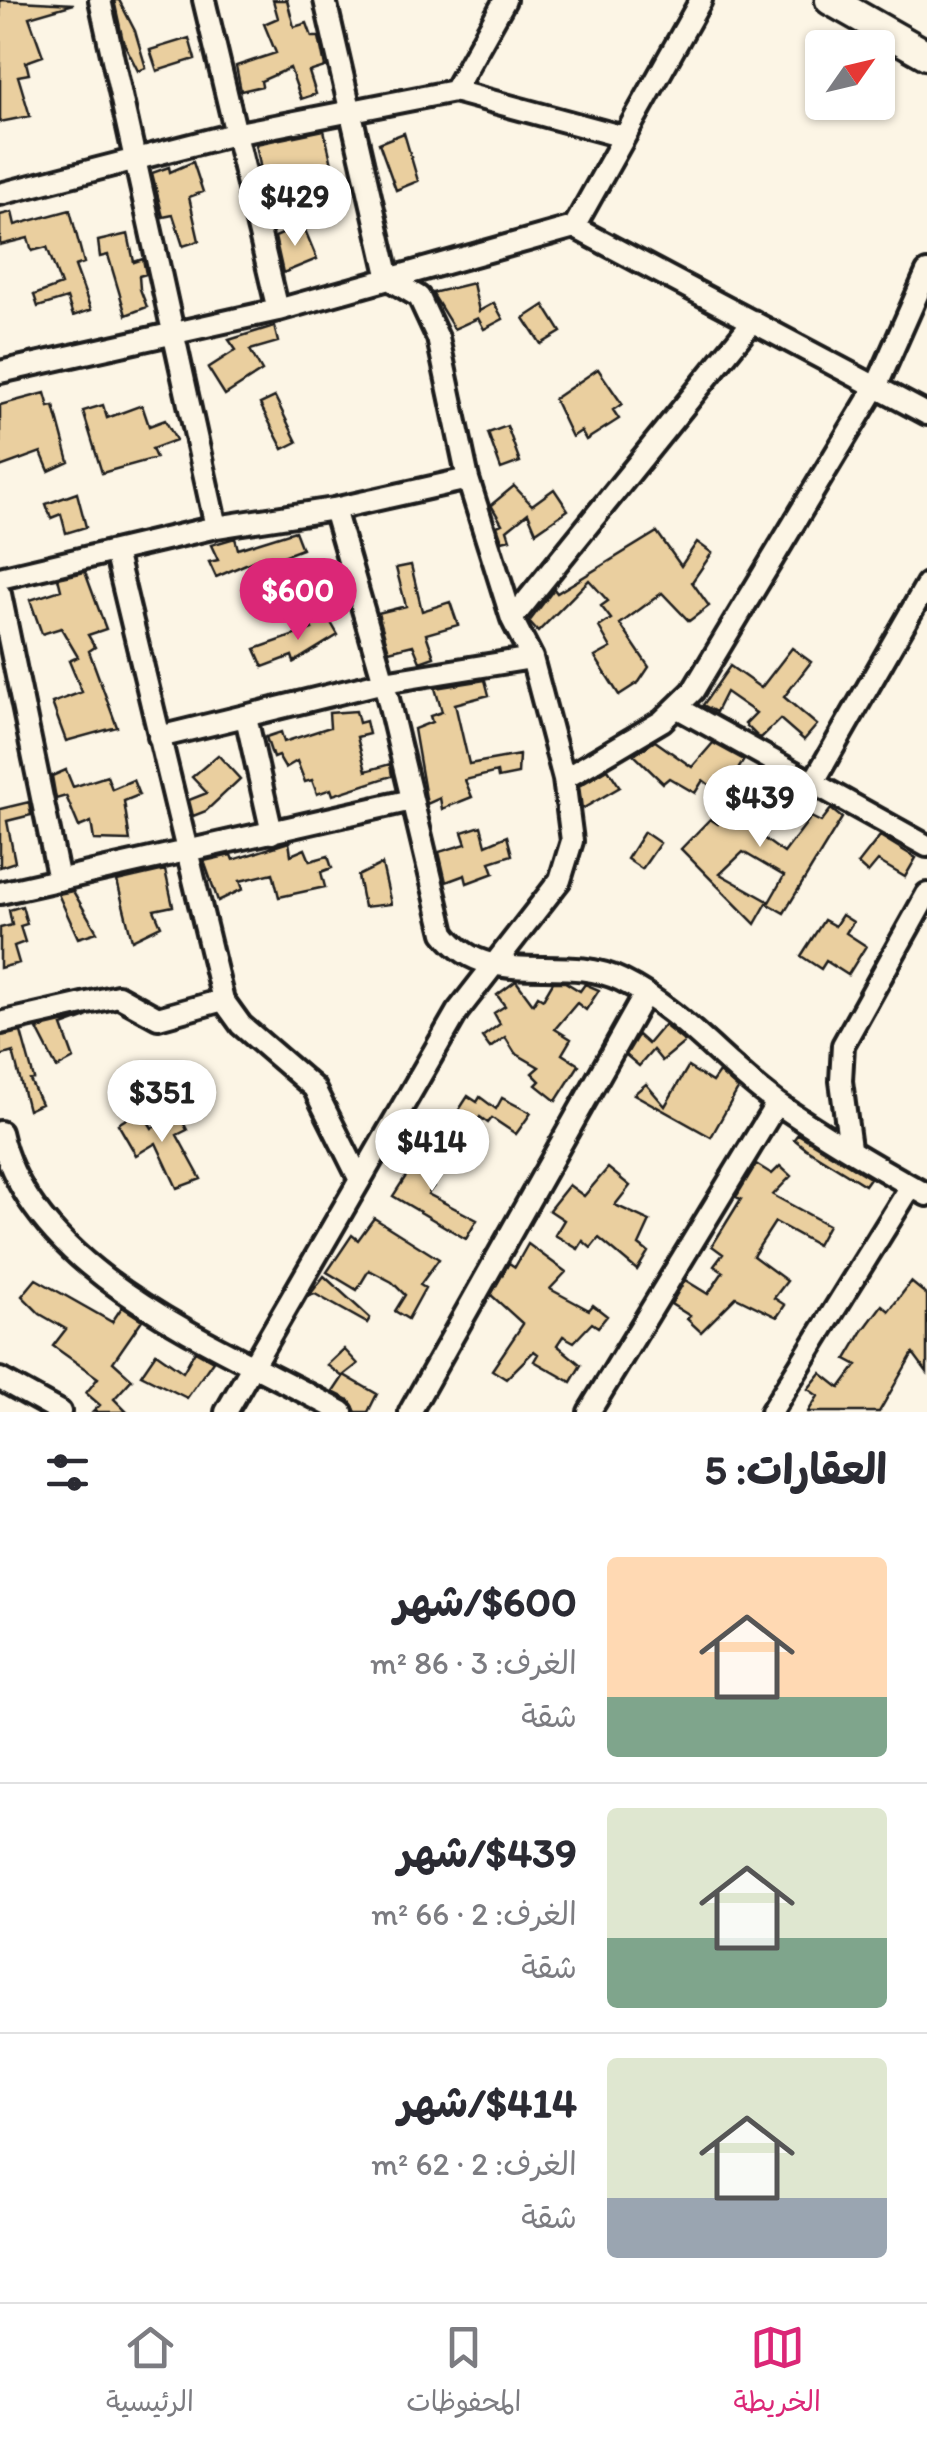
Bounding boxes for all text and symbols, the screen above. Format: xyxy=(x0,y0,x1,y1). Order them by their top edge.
north arrow xyxy=(805,30,895,120)
map controls xyxy=(805,30,895,120)
pin: $429 xyxy=(236,164,354,249)
text: $429 xyxy=(260,177,330,215)
pin: $600 xyxy=(239,558,357,643)
text: $600 xyxy=(262,571,334,609)
pin: $439 xyxy=(701,765,819,850)
text: $439 xyxy=(725,778,795,816)
pin: $351 xyxy=(103,1060,221,1145)
text: $351 xyxy=(129,1073,195,1111)
pin: $414 xyxy=(373,1109,491,1194)
text: $414 xyxy=(397,1122,467,1160)
text: العقارات: 5 xyxy=(704,1444,887,1495)
icon: filters xyxy=(40,1445,95,1500)
text: $600/شهر xyxy=(394,1576,577,1627)
icon: home xyxy=(687,1597,807,1717)
text: الغرف: 3 · 86 m² xyxy=(370,1644,577,1682)
text: شقة xyxy=(521,1697,577,1735)
text: $439/شهر xyxy=(398,1827,577,1878)
icon: home xyxy=(687,1848,807,1968)
text: الغرف: 2 · 66 m² xyxy=(371,1895,577,1933)
text: شقة xyxy=(521,1948,577,1986)
text: $414/شهر xyxy=(398,2077,577,2128)
icon: home xyxy=(687,2098,807,2218)
text: الغرف: 2 · 62 m² xyxy=(371,2145,577,2183)
text: شقة xyxy=(521,2198,577,2236)
tab: الرئيسية xyxy=(106,2320,194,2426)
tab: المحفوظات xyxy=(406,2320,521,2426)
tab: الخريطة xyxy=(734,2320,821,2426)

